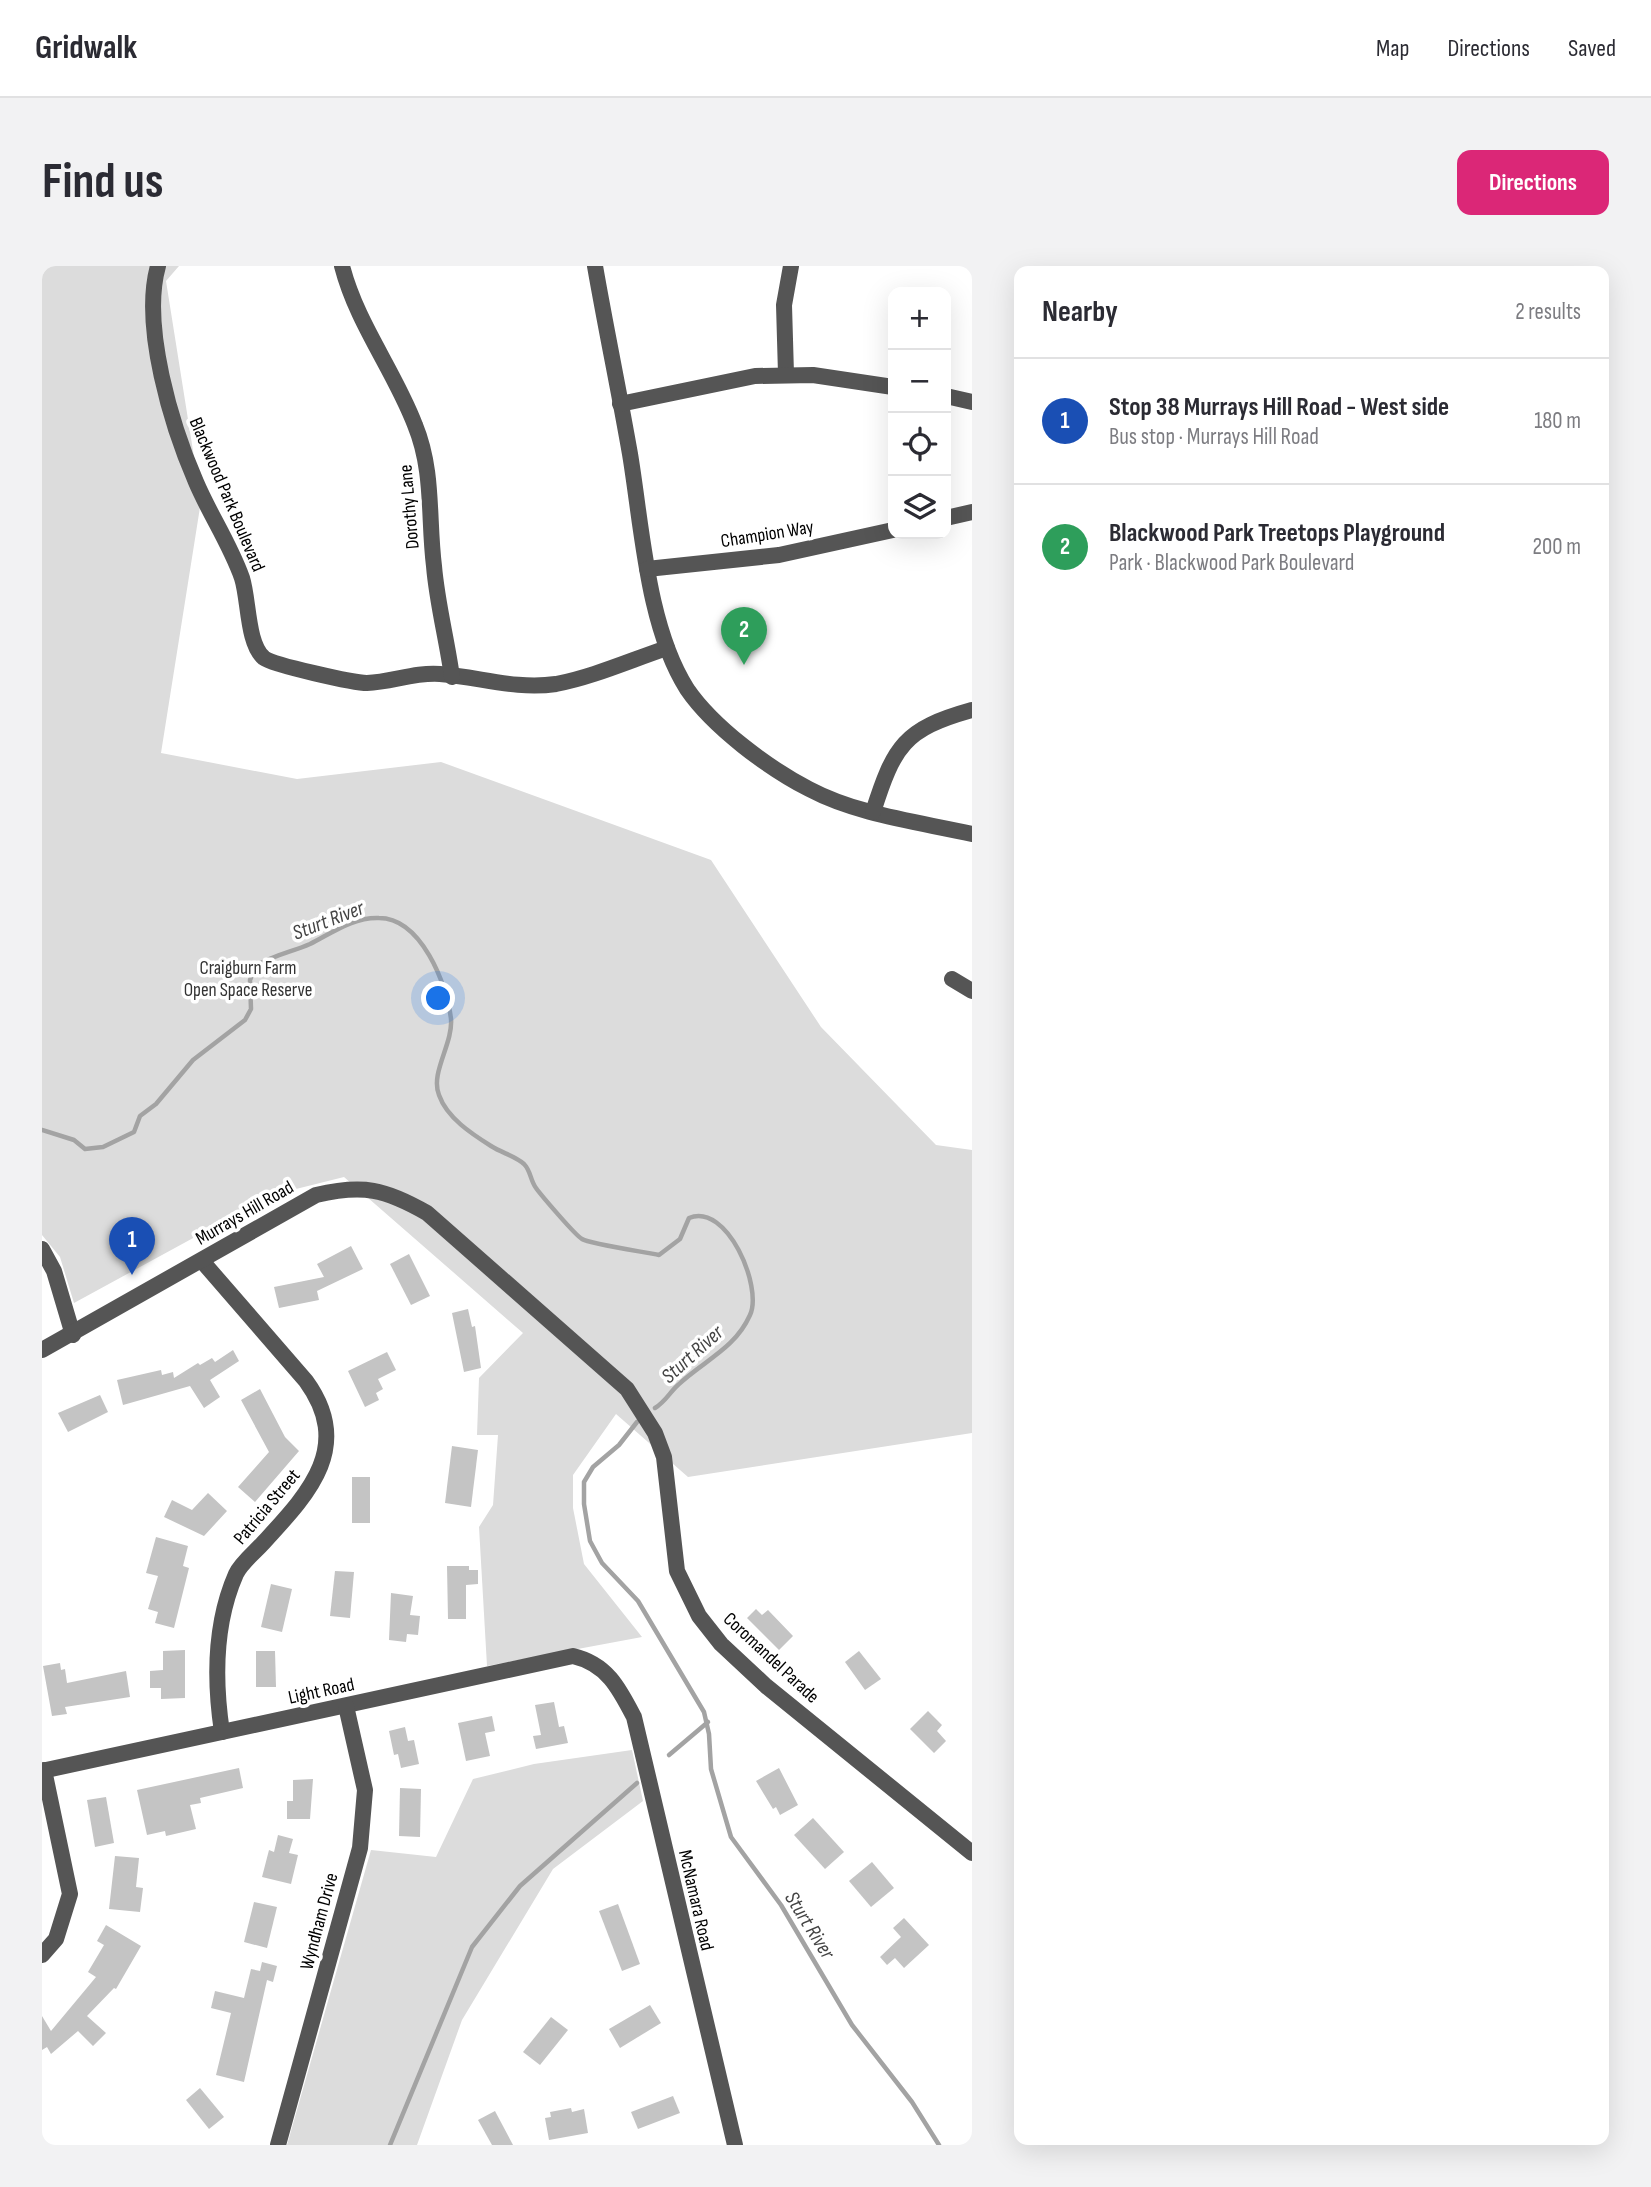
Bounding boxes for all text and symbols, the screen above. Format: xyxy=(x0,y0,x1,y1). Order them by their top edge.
text: Gridwalk xyxy=(35,28,137,68)
text: Map xyxy=(1376,34,1409,63)
text: Directions xyxy=(1447,34,1530,63)
text: Saved xyxy=(1568,34,1616,63)
button: Directions xyxy=(1457,150,1609,215)
text: Find us xyxy=(42,153,164,212)
map controls xyxy=(888,287,951,539)
button: + xyxy=(888,287,951,350)
text: Nearby xyxy=(1042,294,1118,330)
text: 2 results xyxy=(1515,298,1581,326)
button: − xyxy=(888,350,951,413)
text: Stop 38 Murrays Hill Road - West side xyxy=(1109,392,1449,423)
text: 1 xyxy=(1060,407,1070,435)
text: 180 m xyxy=(1534,407,1581,435)
button: locate xyxy=(888,413,951,476)
street label: Blackwood Park Boulevard xyxy=(184,414,269,575)
text: Bus stop · Murrays Hill Road xyxy=(1109,423,1319,451)
street label: Dorothy Lane xyxy=(394,464,425,550)
button: layers xyxy=(888,476,951,539)
street label: Champion Way xyxy=(719,516,816,553)
text: Blackwood Park Treetops Playground xyxy=(1109,518,1445,549)
text: 2 xyxy=(1060,533,1070,561)
text: 200 m xyxy=(1533,533,1581,561)
text: Park · Blackwood Park Boulevard xyxy=(1109,549,1354,577)
pin: 2 xyxy=(721,607,767,665)
water label: Sturt River xyxy=(289,895,368,945)
park label: Craigburn Farm Open Space Reserve xyxy=(184,957,312,1002)
your location xyxy=(421,981,455,1015)
street label: Murrays Hill Road xyxy=(192,1176,298,1251)
pin: 1 xyxy=(109,1217,155,1275)
water label: Sturt River xyxy=(656,1319,729,1389)
street label: Patricia Street xyxy=(229,1464,305,1549)
street label: Coromandel Parade xyxy=(718,1608,824,1708)
street label: Light Road xyxy=(286,1673,356,1710)
street label: McNamara Road xyxy=(673,1848,718,1953)
street label: Wyndham Drive xyxy=(295,1870,343,1972)
water label: Sturt River xyxy=(779,1887,841,1964)

